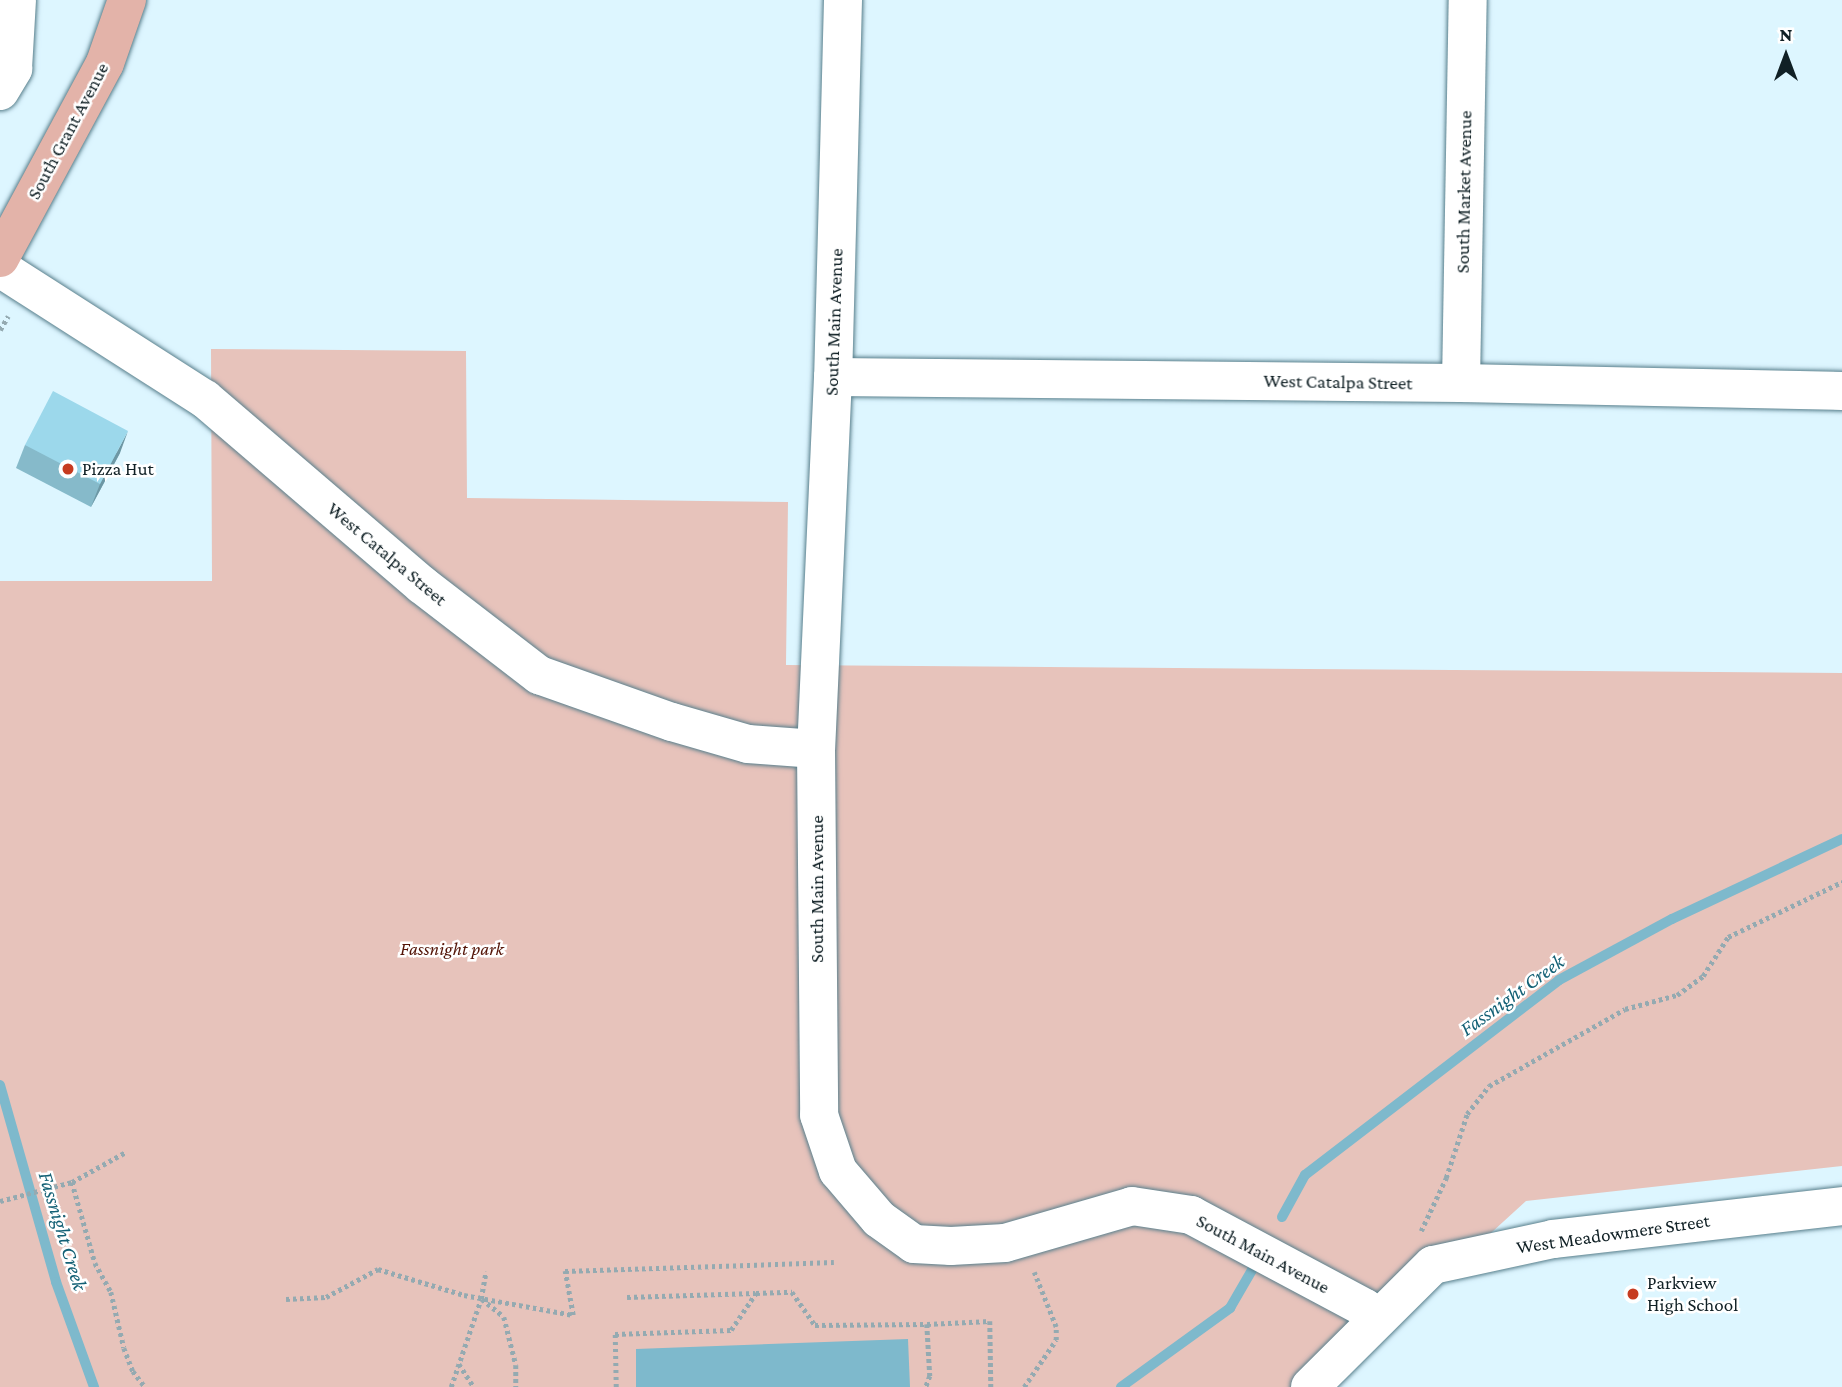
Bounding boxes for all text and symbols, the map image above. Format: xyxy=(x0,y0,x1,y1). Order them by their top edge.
north arrow xyxy=(1751,21,1821,91)
text: N xyxy=(1780,24,1792,45)
street label: South Grant Avenue xyxy=(22,59,114,203)
street label: South Market Avenue xyxy=(1451,110,1477,274)
street label: South Main Avenue xyxy=(820,248,848,396)
street label: West Catalpa Street xyxy=(1263,369,1413,395)
place label: Pizza Hut xyxy=(82,458,154,480)
marker: Pizza Hut xyxy=(60,461,76,477)
street label: West Catalpa Street xyxy=(323,497,451,611)
street label: South Main Avenue xyxy=(806,815,828,963)
park label: Fassnight park xyxy=(400,938,504,960)
water label: Fassnight Creek xyxy=(1455,949,1569,1041)
water label: Fassnight Creek xyxy=(33,1169,93,1293)
street label: South Main Avenue xyxy=(1192,1209,1334,1299)
street label: West Meadowmere Street xyxy=(1515,1209,1711,1259)
place label: Parkview High School xyxy=(1647,1272,1738,1316)
marker: Parkview High School xyxy=(1625,1286,1641,1302)

